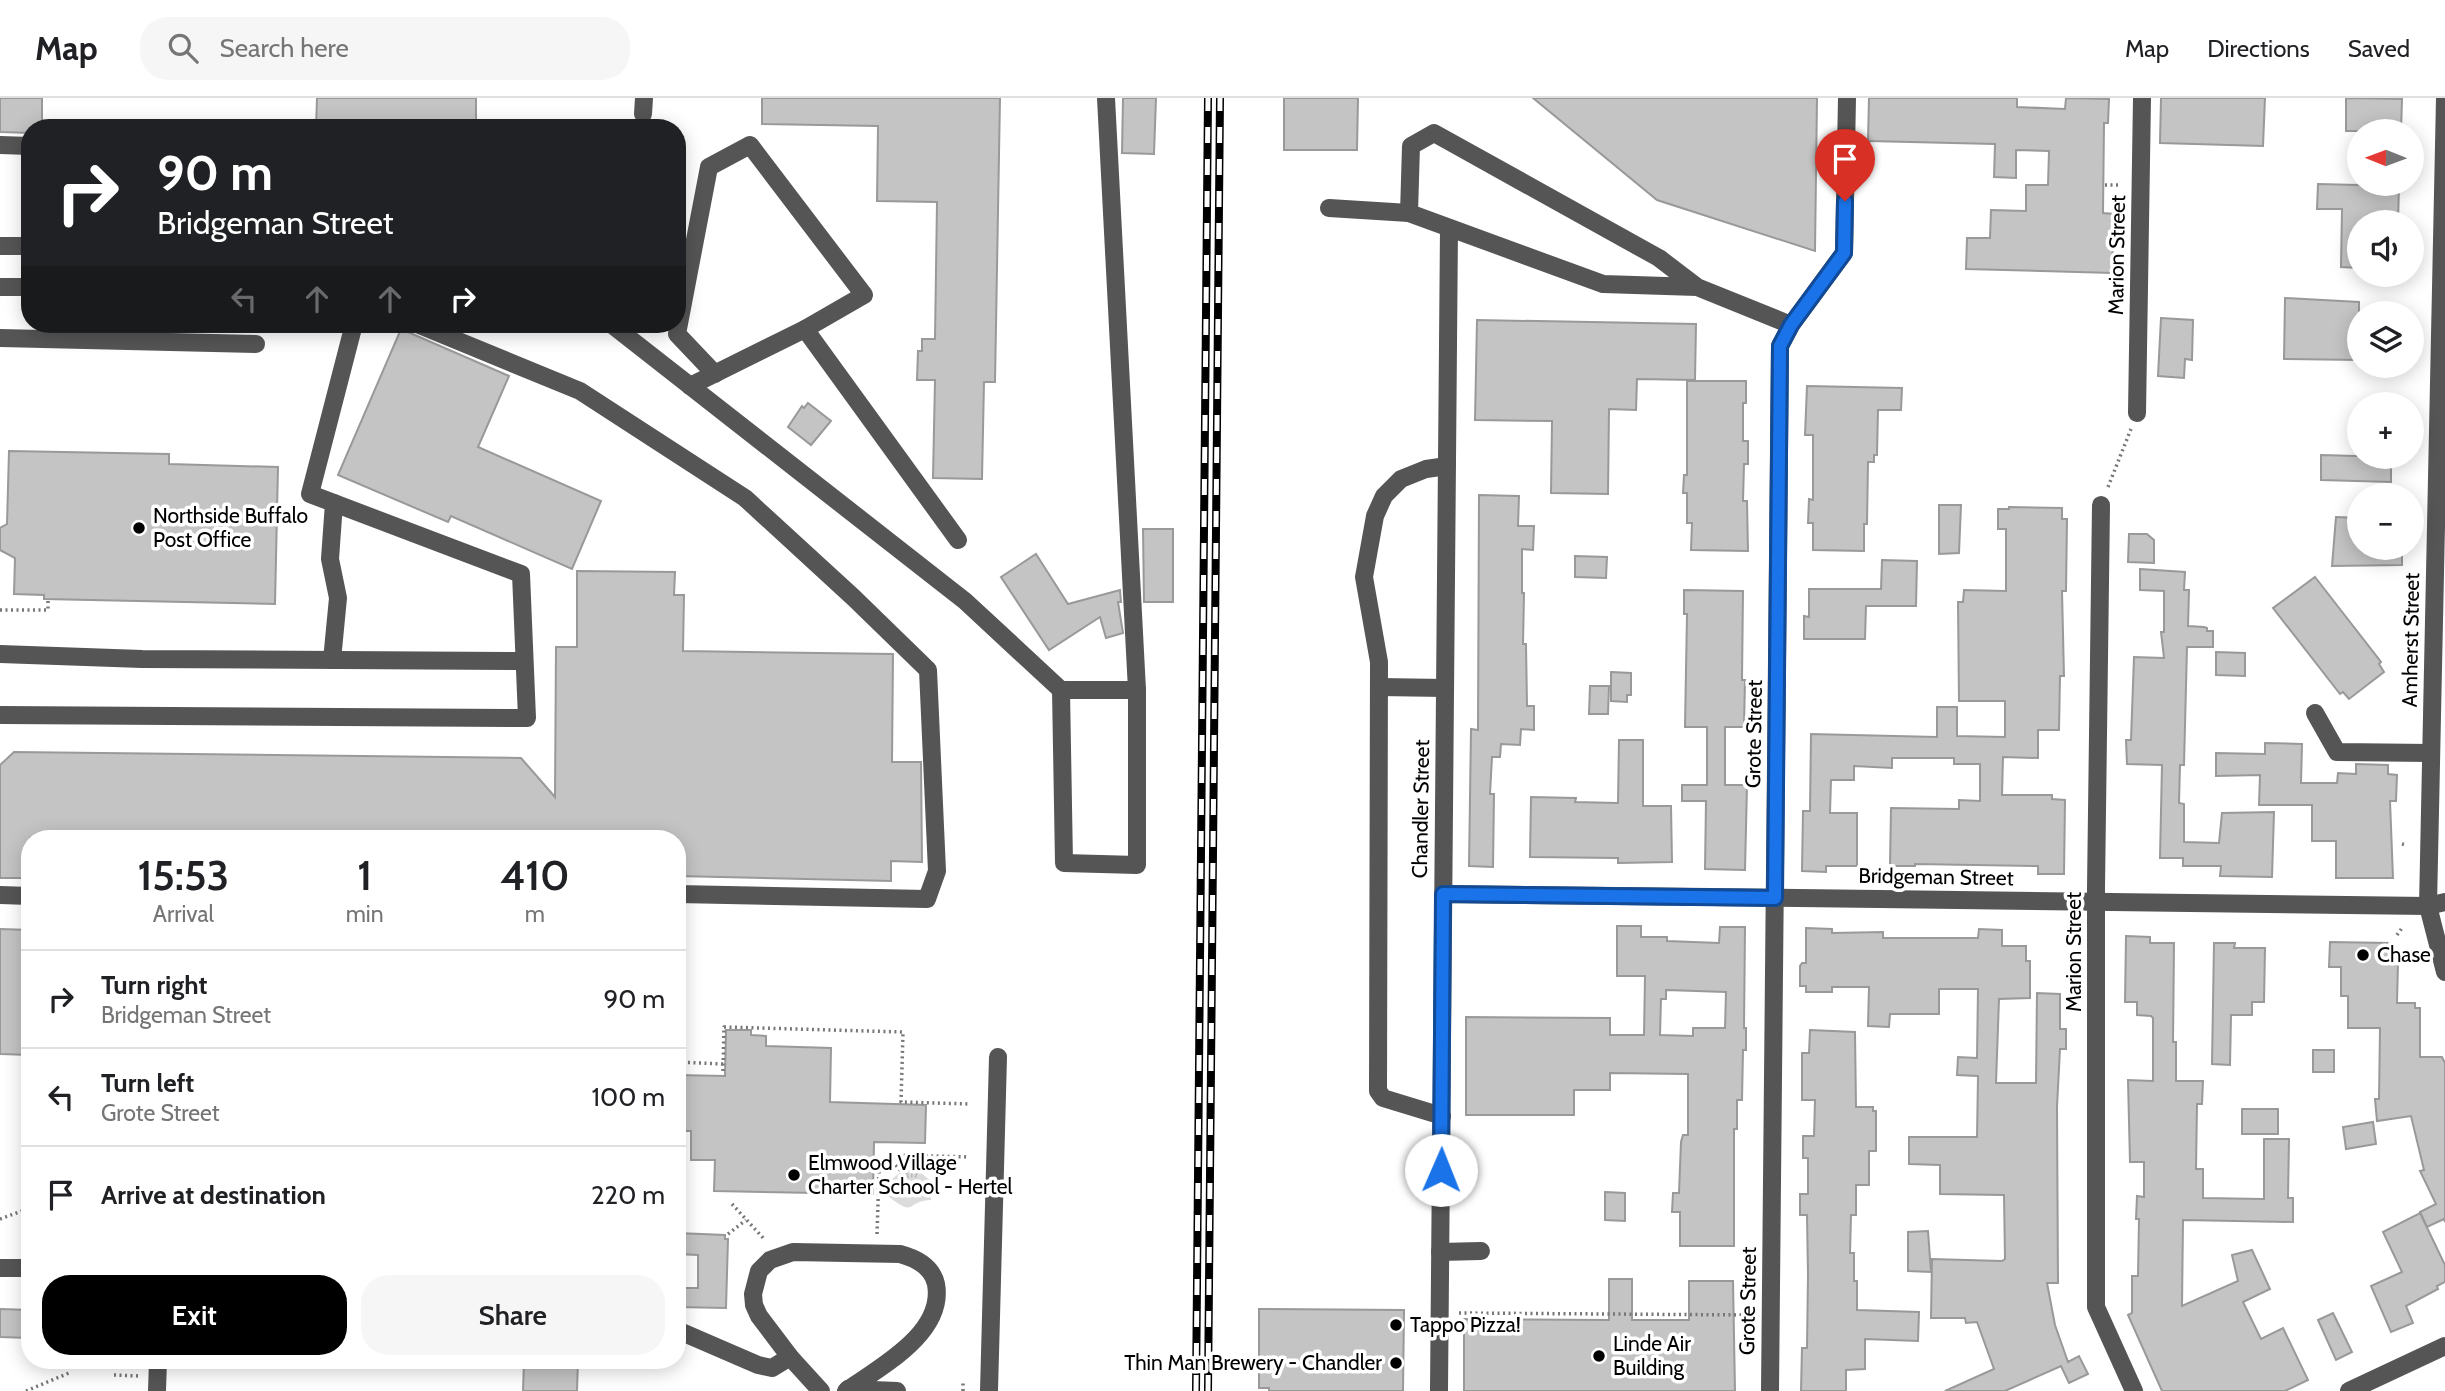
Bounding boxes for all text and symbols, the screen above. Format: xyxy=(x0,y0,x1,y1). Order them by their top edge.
search box xyxy=(140,17,630,80)
text: Map xyxy=(35,28,98,68)
icon: search xyxy=(164,29,202,67)
text: Search here xyxy=(220,32,349,64)
text: Map xyxy=(2125,34,2169,63)
text: Directions xyxy=(2207,34,2310,63)
text: Saved xyxy=(2348,34,2410,63)
north arrow xyxy=(2347,119,2424,196)
map controls xyxy=(2347,119,2424,560)
pin xyxy=(1815,129,1875,201)
icon: arrive xyxy=(1826,140,1864,178)
text: 90 m xyxy=(157,143,273,202)
icon: right xyxy=(42,147,133,238)
street label: Marion Street xyxy=(2103,195,2130,315)
text: Bridgeman Street xyxy=(157,203,394,242)
button: sound xyxy=(2347,210,2424,287)
icon: left xyxy=(225,280,263,318)
icon: ahead xyxy=(298,280,336,318)
icon: ahead xyxy=(371,280,409,318)
icon: right xyxy=(444,280,482,318)
button: layers xyxy=(2347,301,2424,378)
button: + xyxy=(2347,392,2424,469)
button: − xyxy=(2347,483,2424,560)
place label: Northside Buffalo Post Office xyxy=(153,503,308,552)
marker: Northside Buffalo Post Office xyxy=(131,520,147,536)
street label: Amherst Street xyxy=(2397,572,2424,707)
street label: Grote Street xyxy=(1740,680,1767,788)
street label: Chandler Street xyxy=(1407,739,1434,879)
text: 15:53 xyxy=(137,849,229,901)
text: 1 xyxy=(357,849,372,901)
text: 410 xyxy=(500,849,570,901)
street label: Bridgeman Street xyxy=(1858,863,2014,890)
street label: Marion Street xyxy=(2061,892,2086,1012)
text: Arrival xyxy=(153,900,214,928)
text: min xyxy=(346,900,384,928)
text: m xyxy=(525,900,545,928)
place label: Chase xyxy=(2377,942,2431,967)
marker: Chase xyxy=(2355,947,2371,963)
text: Turn right xyxy=(101,969,207,1001)
icon: right xyxy=(42,980,80,1018)
text: 90 m xyxy=(603,983,665,1015)
text: Bridgeman Street xyxy=(101,1001,271,1029)
text: Turn left xyxy=(101,1067,194,1099)
icon: left xyxy=(42,1078,80,1116)
text: 100 m xyxy=(592,1081,665,1113)
text: Grote Street xyxy=(101,1099,220,1127)
position arrow xyxy=(1404,1133,1478,1207)
place label: Elmwood Village Charter School - Hertel xyxy=(808,1150,1012,1199)
marker: Elmwood Village Charter School - Hertel xyxy=(786,1167,802,1183)
icon: arrive xyxy=(42,1176,80,1214)
text: Arrive at destination xyxy=(101,1179,326,1211)
text: 220 m xyxy=(591,1179,665,1211)
street label: Grote Street xyxy=(1734,1247,1761,1355)
button: Exit xyxy=(42,1275,347,1355)
button: Share xyxy=(361,1275,665,1355)
place label: Tappo Pizza! xyxy=(1410,1312,1521,1337)
marker: Tappo Pizza! xyxy=(1388,1317,1404,1333)
place label: Linde Air Building xyxy=(1613,1331,1691,1380)
marker: Linde Air Building xyxy=(1591,1348,1607,1364)
place label: Thin Man Brewery - Chandler xyxy=(1124,1350,1382,1375)
marker: Thin Man Brewery - Chandler xyxy=(1388,1355,1404,1371)

